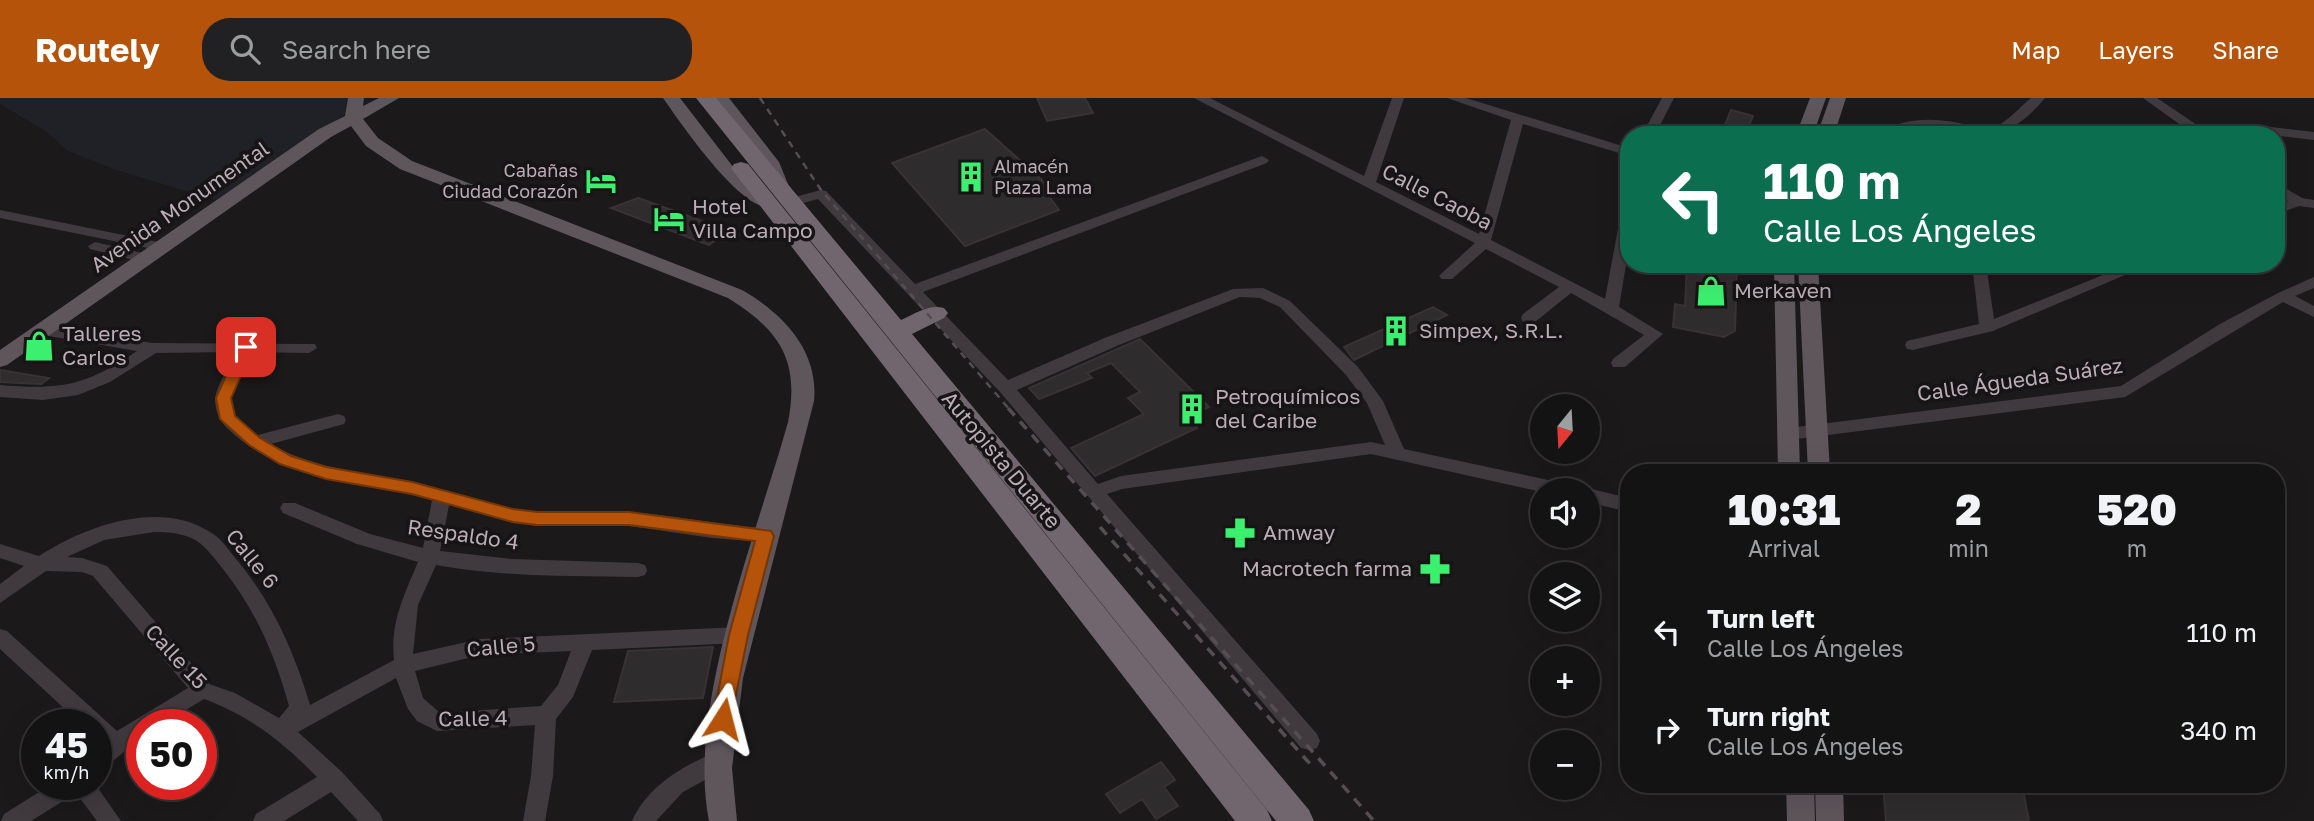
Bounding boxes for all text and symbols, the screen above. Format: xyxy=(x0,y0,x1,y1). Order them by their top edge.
search box xyxy=(202,18,692,81)
text: Routely xyxy=(35,30,160,69)
icon: search xyxy=(226,30,264,68)
text: Search here xyxy=(282,34,431,65)
text: Map xyxy=(2011,35,2060,64)
text: Layers xyxy=(2098,35,2174,64)
text: Share xyxy=(2212,35,2279,64)
street label: Avenida Monumental xyxy=(85,135,274,278)
text: 110 m xyxy=(1763,151,1900,210)
icon: left xyxy=(1648,154,1739,245)
place label: Almacén Plaza Lama xyxy=(994,155,1092,198)
street label: Calle Caoba xyxy=(1378,157,1497,235)
place label: Cabañas Ciudad Corazón xyxy=(442,159,578,202)
building icon: Almacén Plaza Lama xyxy=(954,160,988,194)
hotel icon: Cabañas Ciudad Corazón xyxy=(584,164,618,198)
place label: Hotel Villa Campo xyxy=(692,193,813,243)
hotel icon: Hotel Villa Campo xyxy=(652,202,686,236)
text: Calle Los Ángeles xyxy=(1763,211,2036,249)
shop icon: Merkaven xyxy=(1694,274,1728,308)
place label: Merkaven xyxy=(1734,277,1832,303)
building icon: Simpex, S.R.L. xyxy=(1379,314,1413,348)
pin xyxy=(216,317,276,377)
place label: Simpex, S.R.L. xyxy=(1419,317,1563,343)
place label: Talleres Carlos xyxy=(62,320,142,370)
icon: arrive xyxy=(227,328,265,366)
shop icon: Talleres Carlos xyxy=(22,329,56,363)
street label: Calle Águeda Suárez xyxy=(1915,352,2124,406)
place label: Petroquímicos del Caribe xyxy=(1215,383,1360,433)
street label: Autopista Duarte xyxy=(937,385,1067,533)
building icon: Petroquímicos del Caribe xyxy=(1175,392,1209,426)
north arrow xyxy=(1530,394,1600,464)
map controls xyxy=(1530,394,1600,800)
button: sound xyxy=(1530,478,1600,548)
text: 10:31 xyxy=(1728,484,1840,534)
text: 2 xyxy=(1956,484,1982,534)
text: 520 xyxy=(2097,484,2177,534)
street label: Respaldo 4 xyxy=(406,513,521,555)
pharmacy icon: Amway xyxy=(1223,516,1257,550)
place label: Amway xyxy=(1263,519,1335,545)
street label: Calle 6 xyxy=(221,523,285,594)
text: Arrival xyxy=(1748,534,1820,562)
text: min xyxy=(1948,534,1989,562)
text: m xyxy=(2127,534,2147,562)
pharmacy icon: Macrotech farma xyxy=(1418,552,1452,586)
place label: Macrotech farma xyxy=(1242,555,1412,581)
button: layers xyxy=(1530,562,1600,632)
text: Turn left xyxy=(1707,603,1815,634)
icon: left xyxy=(1648,613,1686,651)
text: 110 m xyxy=(2186,617,2257,648)
street label: Calle 15 xyxy=(140,619,213,694)
street label: Calle 5 xyxy=(465,630,536,662)
text: Calle Los Ángeles xyxy=(1707,634,1904,662)
button: + xyxy=(1530,646,1600,716)
position arrow xyxy=(686,682,760,756)
text: Turn right xyxy=(1707,701,1830,732)
street label: Calle 4 xyxy=(438,704,508,732)
speed limit sign: 50 xyxy=(126,709,217,800)
icon: right xyxy=(1648,711,1686,749)
text: 340 m xyxy=(2180,715,2257,746)
text: 45 xyxy=(45,724,88,766)
button: − xyxy=(1530,730,1600,800)
text: Calle Los Ángeles xyxy=(1707,732,1904,760)
text: km/h xyxy=(44,761,89,783)

